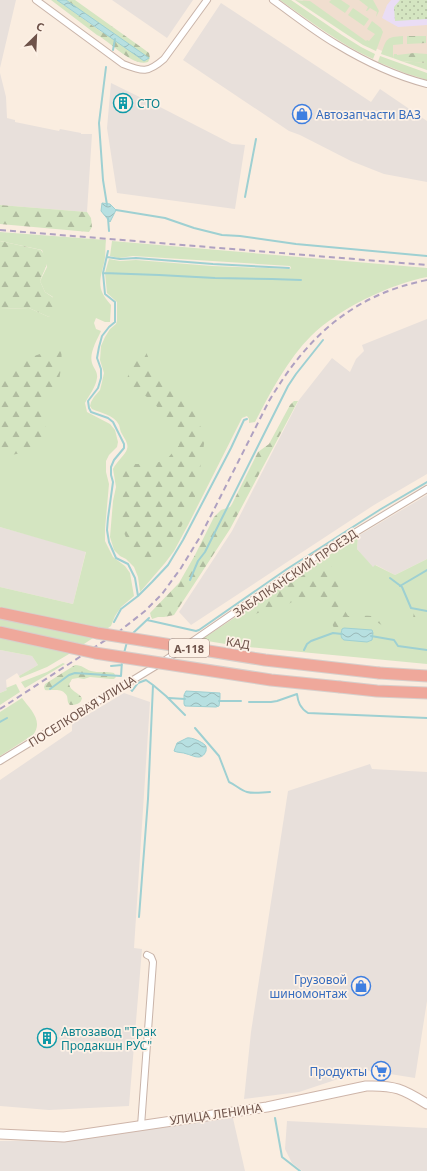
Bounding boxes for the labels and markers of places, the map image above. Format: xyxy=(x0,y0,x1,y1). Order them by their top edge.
building icon: СТО xyxy=(112,92,134,114)
place label: СТО xyxy=(137,95,160,112)
shop icon: Автозапчасти ВАЗ xyxy=(291,103,313,125)
place label: Автозапчасти ВАЗ xyxy=(316,106,421,123)
place label: Грузовой шиномонтаж xyxy=(269,971,348,1002)
shop icon: Грузовой шиномонтаж xyxy=(350,975,372,997)
place label: Автозавод "Трак Продакшн РУС" xyxy=(61,1023,157,1054)
building icon: Автозавод "Трак Продакшн РУС" xyxy=(36,1027,58,1049)
supermarket icon: Продукты xyxy=(370,1060,392,1082)
place label: Продукты xyxy=(309,1063,367,1080)

